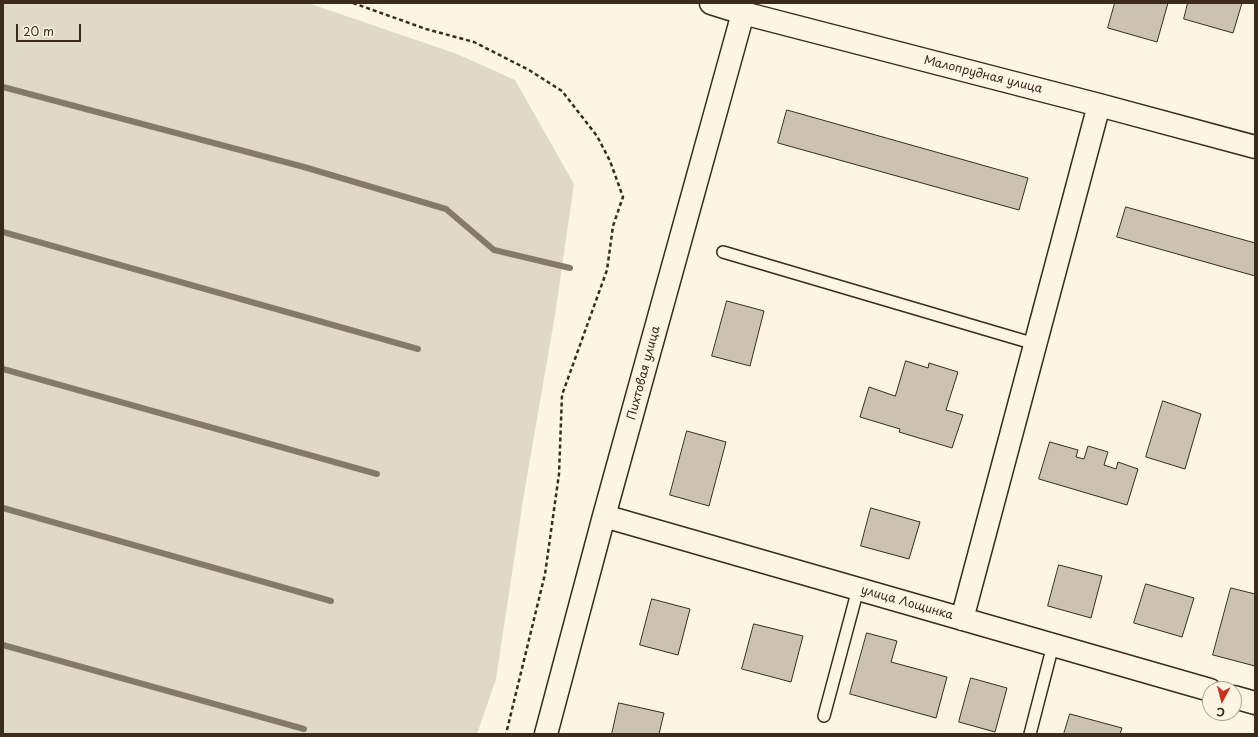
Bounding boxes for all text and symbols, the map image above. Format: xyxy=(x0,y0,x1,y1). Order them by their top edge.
scale bar xyxy=(18,16,83,42)
text: 20 m xyxy=(23,22,54,40)
street label: Малопрудная улица xyxy=(922,53,1044,97)
street label: Пихтовая улица xyxy=(625,325,663,421)
street label: улица Лощинка xyxy=(859,583,955,623)
north arrow xyxy=(1202,681,1242,721)
text: С xyxy=(1215,703,1226,721)

